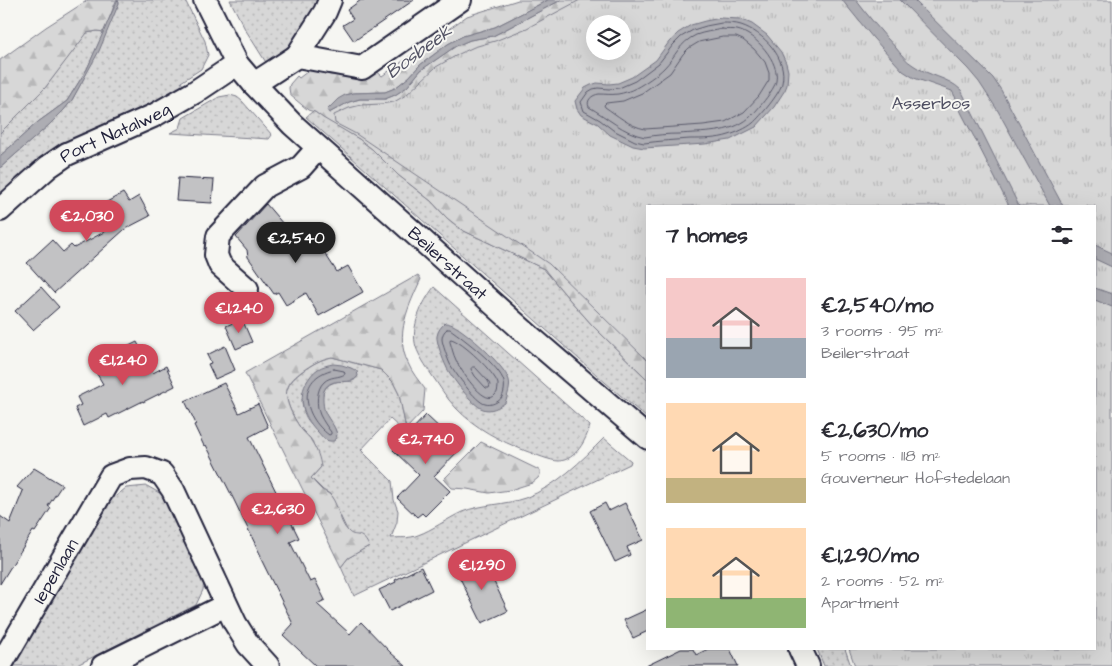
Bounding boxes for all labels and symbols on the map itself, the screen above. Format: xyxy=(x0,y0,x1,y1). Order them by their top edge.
water label: Bosbeek xyxy=(380,18,458,85)
park label: Asserbos xyxy=(892,91,970,116)
street label: Port Natalweg xyxy=(54,96,176,168)
pin: €2,030 xyxy=(46,200,128,242)
street label: Beilerstraat xyxy=(402,221,494,306)
pin: €2,540 xyxy=(255,222,337,264)
pin: €1,240 xyxy=(198,292,280,334)
pin: €1,240 xyxy=(82,344,164,386)
pin: €2,740 xyxy=(385,422,467,465)
pin: €2,630 xyxy=(237,492,319,535)
street label: Iepenlaan xyxy=(27,534,84,608)
pin: €1,290 xyxy=(441,548,523,591)

